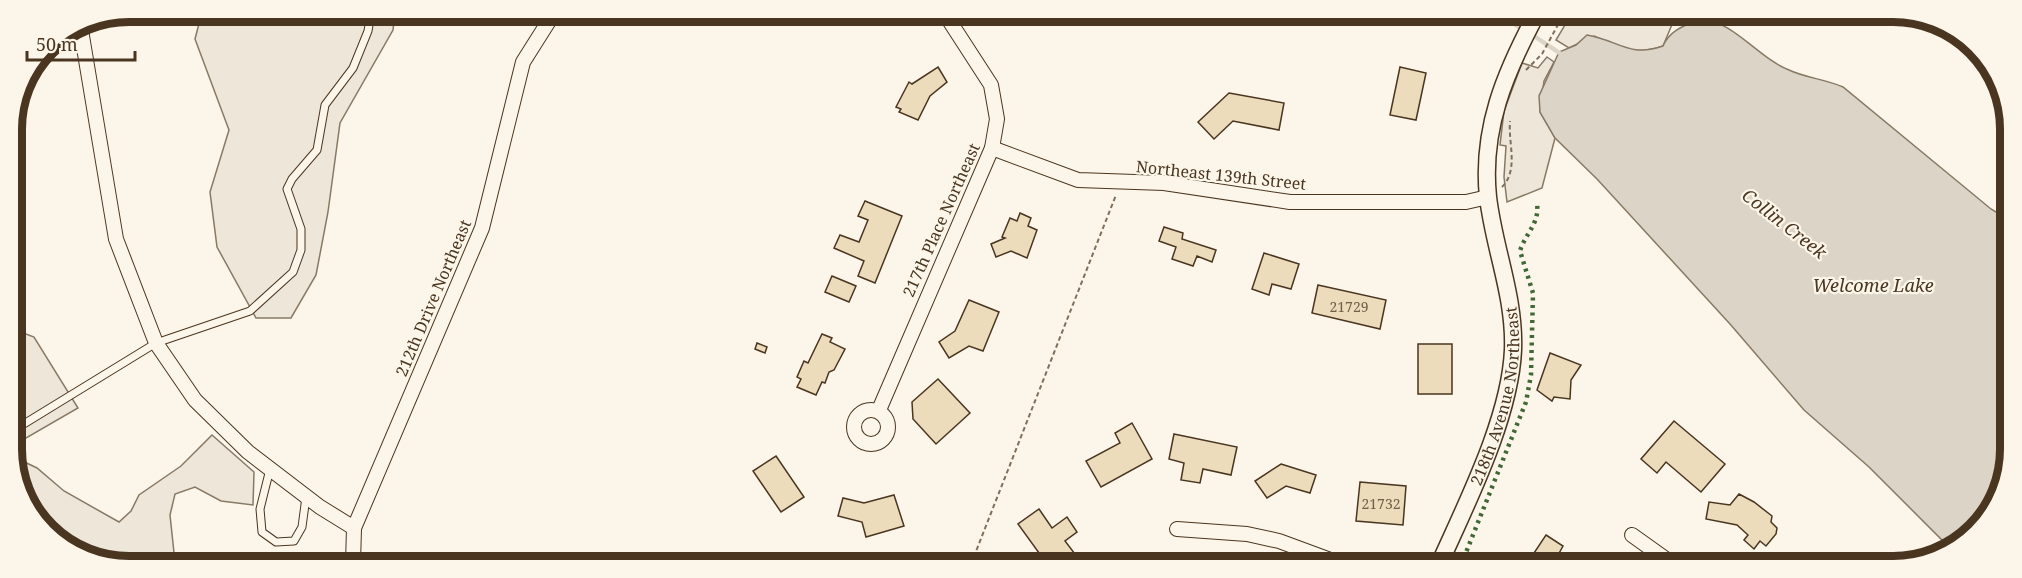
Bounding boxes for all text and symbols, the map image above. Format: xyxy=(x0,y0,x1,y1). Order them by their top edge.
scale bar xyxy=(27,24,135,62)
text: 50 m xyxy=(36,32,78,56)
street label: 217th Place Northeast xyxy=(897,139,985,300)
street label: Northeast 139th Street xyxy=(1135,155,1307,195)
water label: Collin Creek xyxy=(1737,183,1832,264)
street label: 212th Drive Northeast xyxy=(390,216,476,380)
water label: Welcome Lake xyxy=(1812,273,1934,297)
house number: 21729 xyxy=(1329,297,1369,316)
street label: 218th Avenue Northeast xyxy=(1465,305,1524,489)
house number: 21732 xyxy=(1361,494,1401,513)

